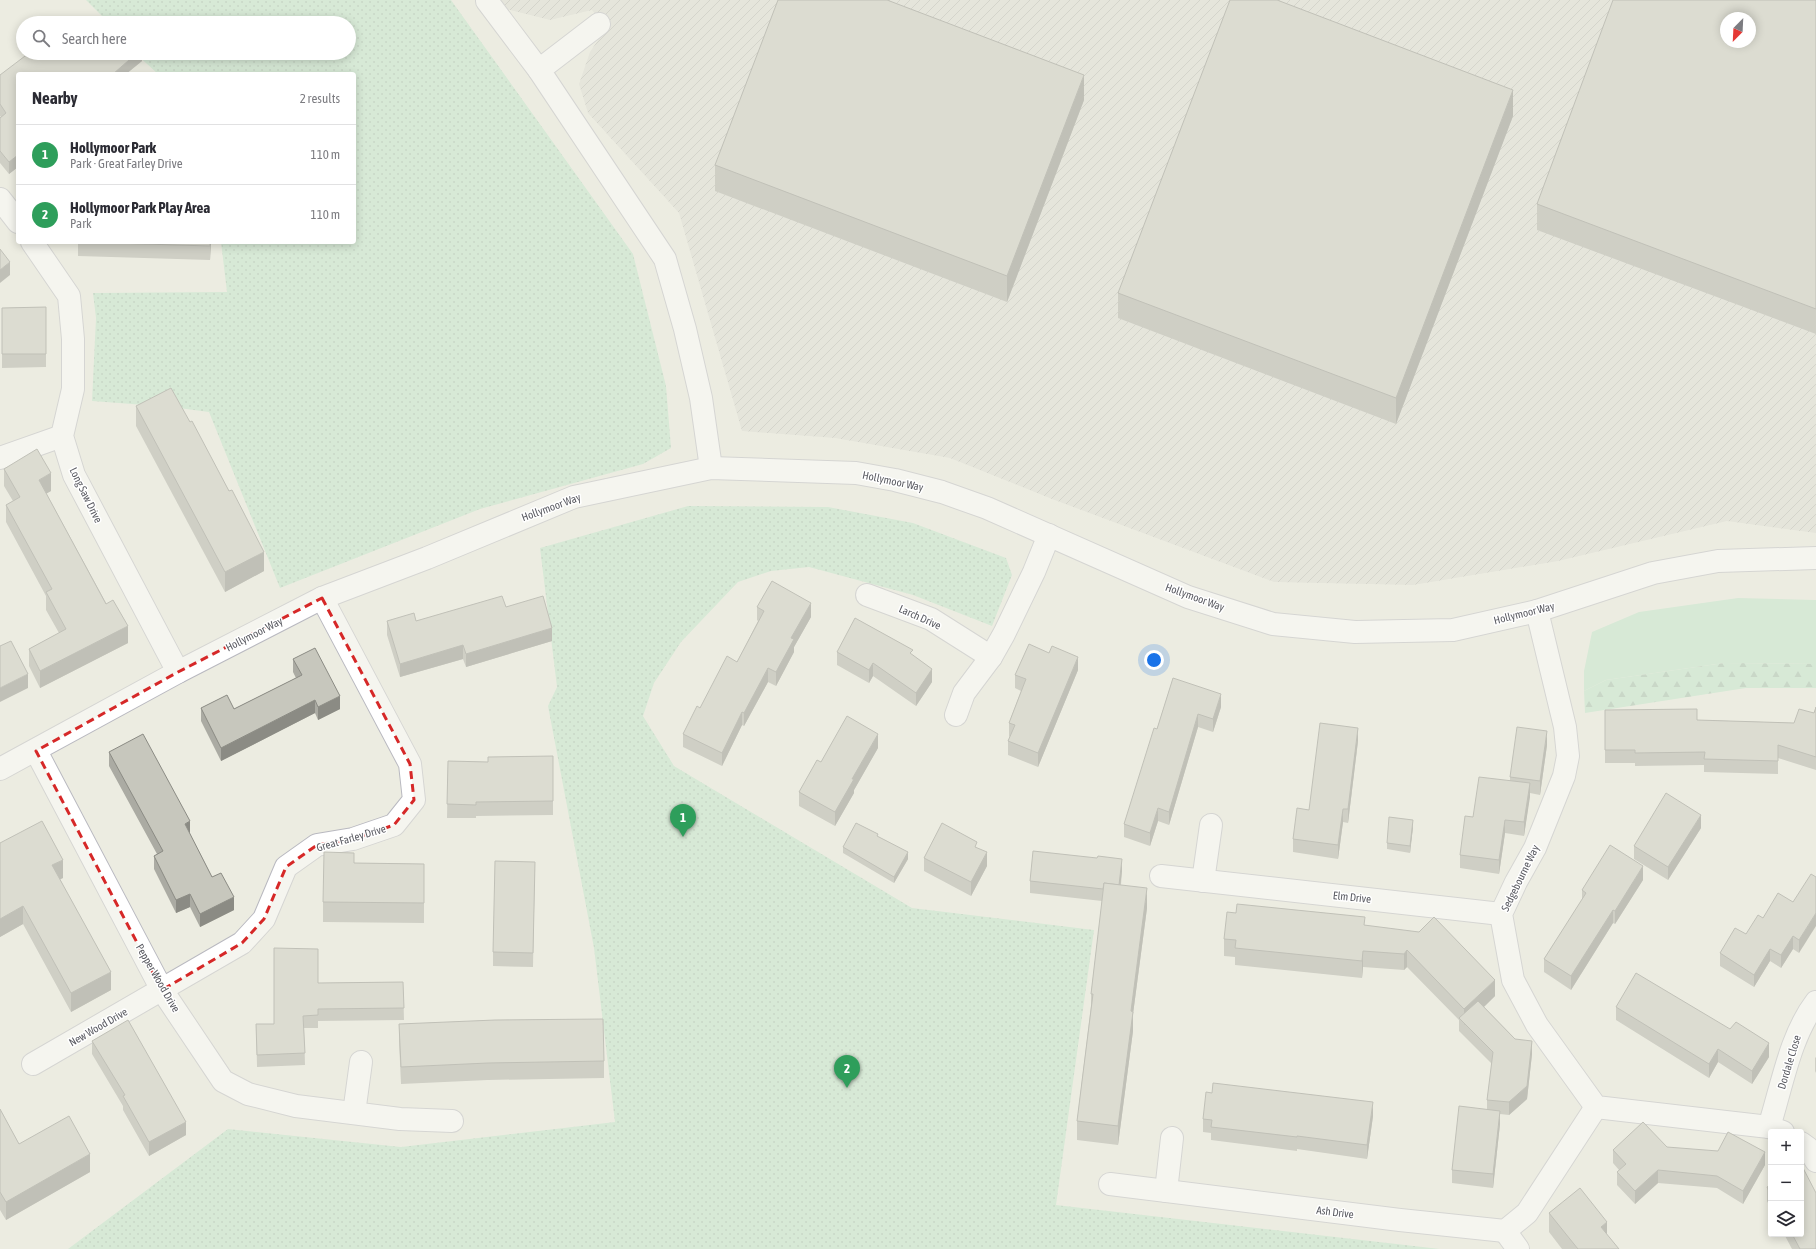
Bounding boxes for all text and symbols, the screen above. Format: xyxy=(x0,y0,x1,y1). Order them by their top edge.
north arrow xyxy=(1720,12,1756,48)
search box xyxy=(16,16,356,60)
icon: search xyxy=(30,27,52,49)
text: Search here xyxy=(62,30,127,47)
text: Nearby xyxy=(32,88,78,108)
text: 2 results xyxy=(300,91,340,106)
text: Hollymoor Park xyxy=(70,139,156,156)
text: 1 xyxy=(42,147,48,162)
text: 110 m xyxy=(311,147,340,162)
text: Park · Great Farley Drive xyxy=(70,156,183,171)
text: Hollymoor Park Play Area xyxy=(70,199,210,216)
text: 2 xyxy=(42,207,48,222)
text: 110 m xyxy=(311,207,340,222)
text: Park xyxy=(70,216,92,231)
street label: Long Saw Drive xyxy=(67,465,105,525)
street label: Hollymoor Way xyxy=(861,469,925,493)
street label: Hollymoor Way xyxy=(520,491,583,523)
street label: Hollymoor Way xyxy=(1164,581,1227,613)
street label: Hollymoor Way xyxy=(1492,600,1556,626)
street label: Larch Drive xyxy=(897,602,943,632)
street label: Hollymoor Way xyxy=(224,614,285,653)
your location xyxy=(1144,650,1164,670)
pin: 1 xyxy=(670,804,696,837)
street label: Great Farley Drive xyxy=(315,822,387,854)
street label: Sedgebourne Way xyxy=(1499,842,1541,913)
street label: Elm Drive xyxy=(1332,889,1372,905)
street label: Pepper Wood Drive xyxy=(134,942,182,1014)
street label: New Wood Drive xyxy=(67,1005,129,1049)
street label: Dordale Close xyxy=(1775,1033,1803,1091)
pin: 2 xyxy=(834,1055,860,1088)
map controls xyxy=(1768,1129,1804,1237)
button: + xyxy=(1768,1129,1804,1165)
button: − xyxy=(1768,1165,1804,1201)
button: layers xyxy=(1768,1201,1804,1237)
street label: Ash Drive xyxy=(1316,1204,1354,1220)

